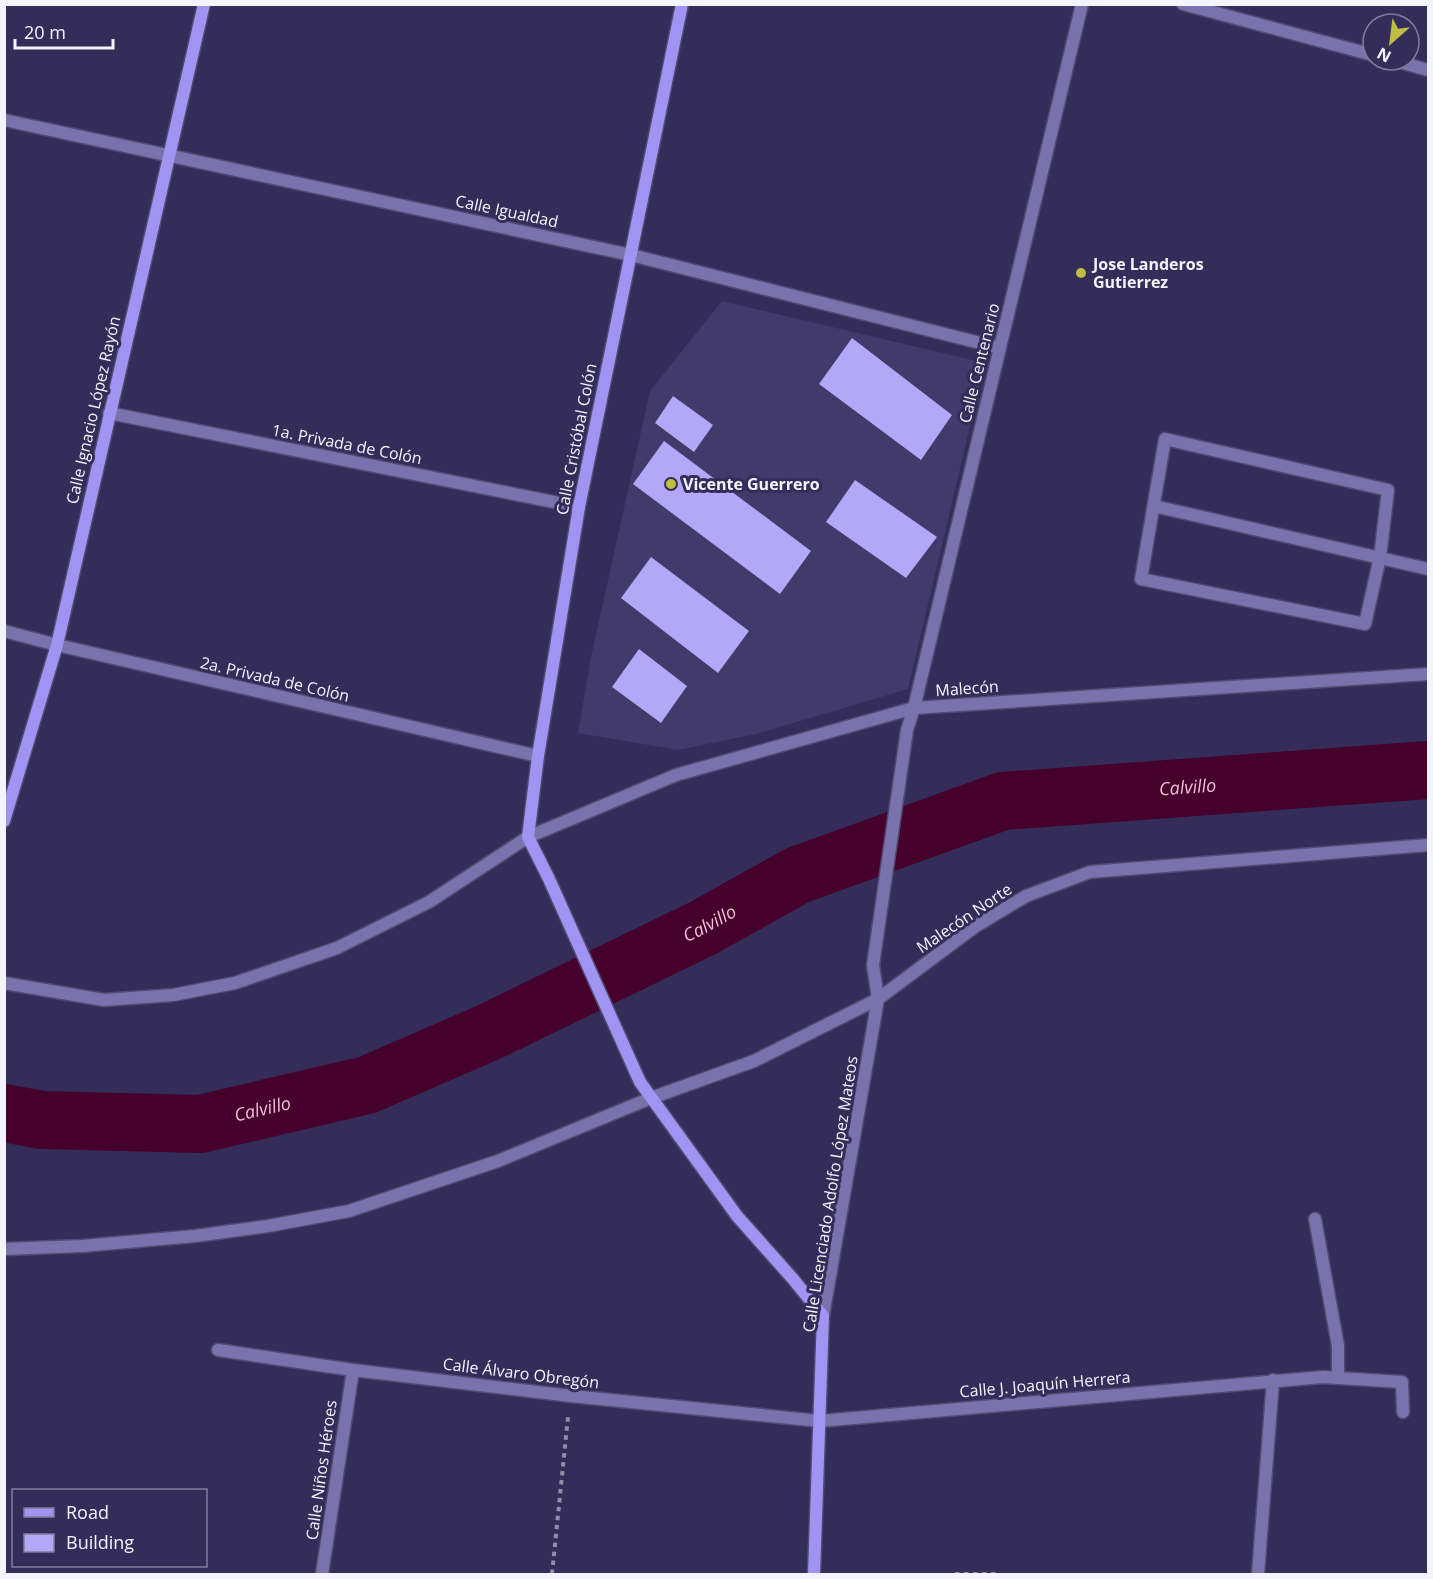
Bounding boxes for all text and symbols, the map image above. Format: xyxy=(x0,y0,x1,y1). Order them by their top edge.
scale bar xyxy=(15,12,112,50)
north arrow xyxy=(1361,12,1421,72)
text: 20 m xyxy=(24,20,66,44)
text: N xyxy=(1373,42,1395,68)
street label: Calle Igualdad xyxy=(454,189,560,233)
place label: Jose Landeros Gutierrez xyxy=(1091,253,1204,293)
marker: Jose Landeros Gutierrez xyxy=(1074,266,1088,280)
street label: Calle Centenario xyxy=(953,301,1005,425)
street label: Calle Ignacio López Rayón xyxy=(61,314,125,506)
street label: Calle Cristóbal Colón xyxy=(551,361,601,517)
street label: 1a. Privada de Colón xyxy=(270,419,424,469)
place label: Vicente Guerrero xyxy=(683,473,820,495)
marker: Vicente Guerrero xyxy=(664,477,678,491)
street label: 2a. Privada de Colón xyxy=(198,651,352,707)
street label: Malecón xyxy=(935,675,999,701)
water label: Calvillo xyxy=(1158,772,1217,801)
street label: Malecón Norte xyxy=(912,878,1016,958)
water label: Calvillo xyxy=(679,899,740,947)
street label: Calle Licenciado Adolfo López Mateos xyxy=(797,1054,863,1334)
water label: Calvillo xyxy=(232,1090,293,1127)
street label: Calle Álvaro Obregón xyxy=(442,1352,600,1394)
street label: Calle J. Joaquín Herrera xyxy=(959,1366,1131,1402)
street label: Calle Niños Héroes xyxy=(300,1399,342,1541)
legend xyxy=(12,1489,207,1567)
text: Road xyxy=(66,1500,109,1524)
text: Building xyxy=(66,1530,134,1554)

